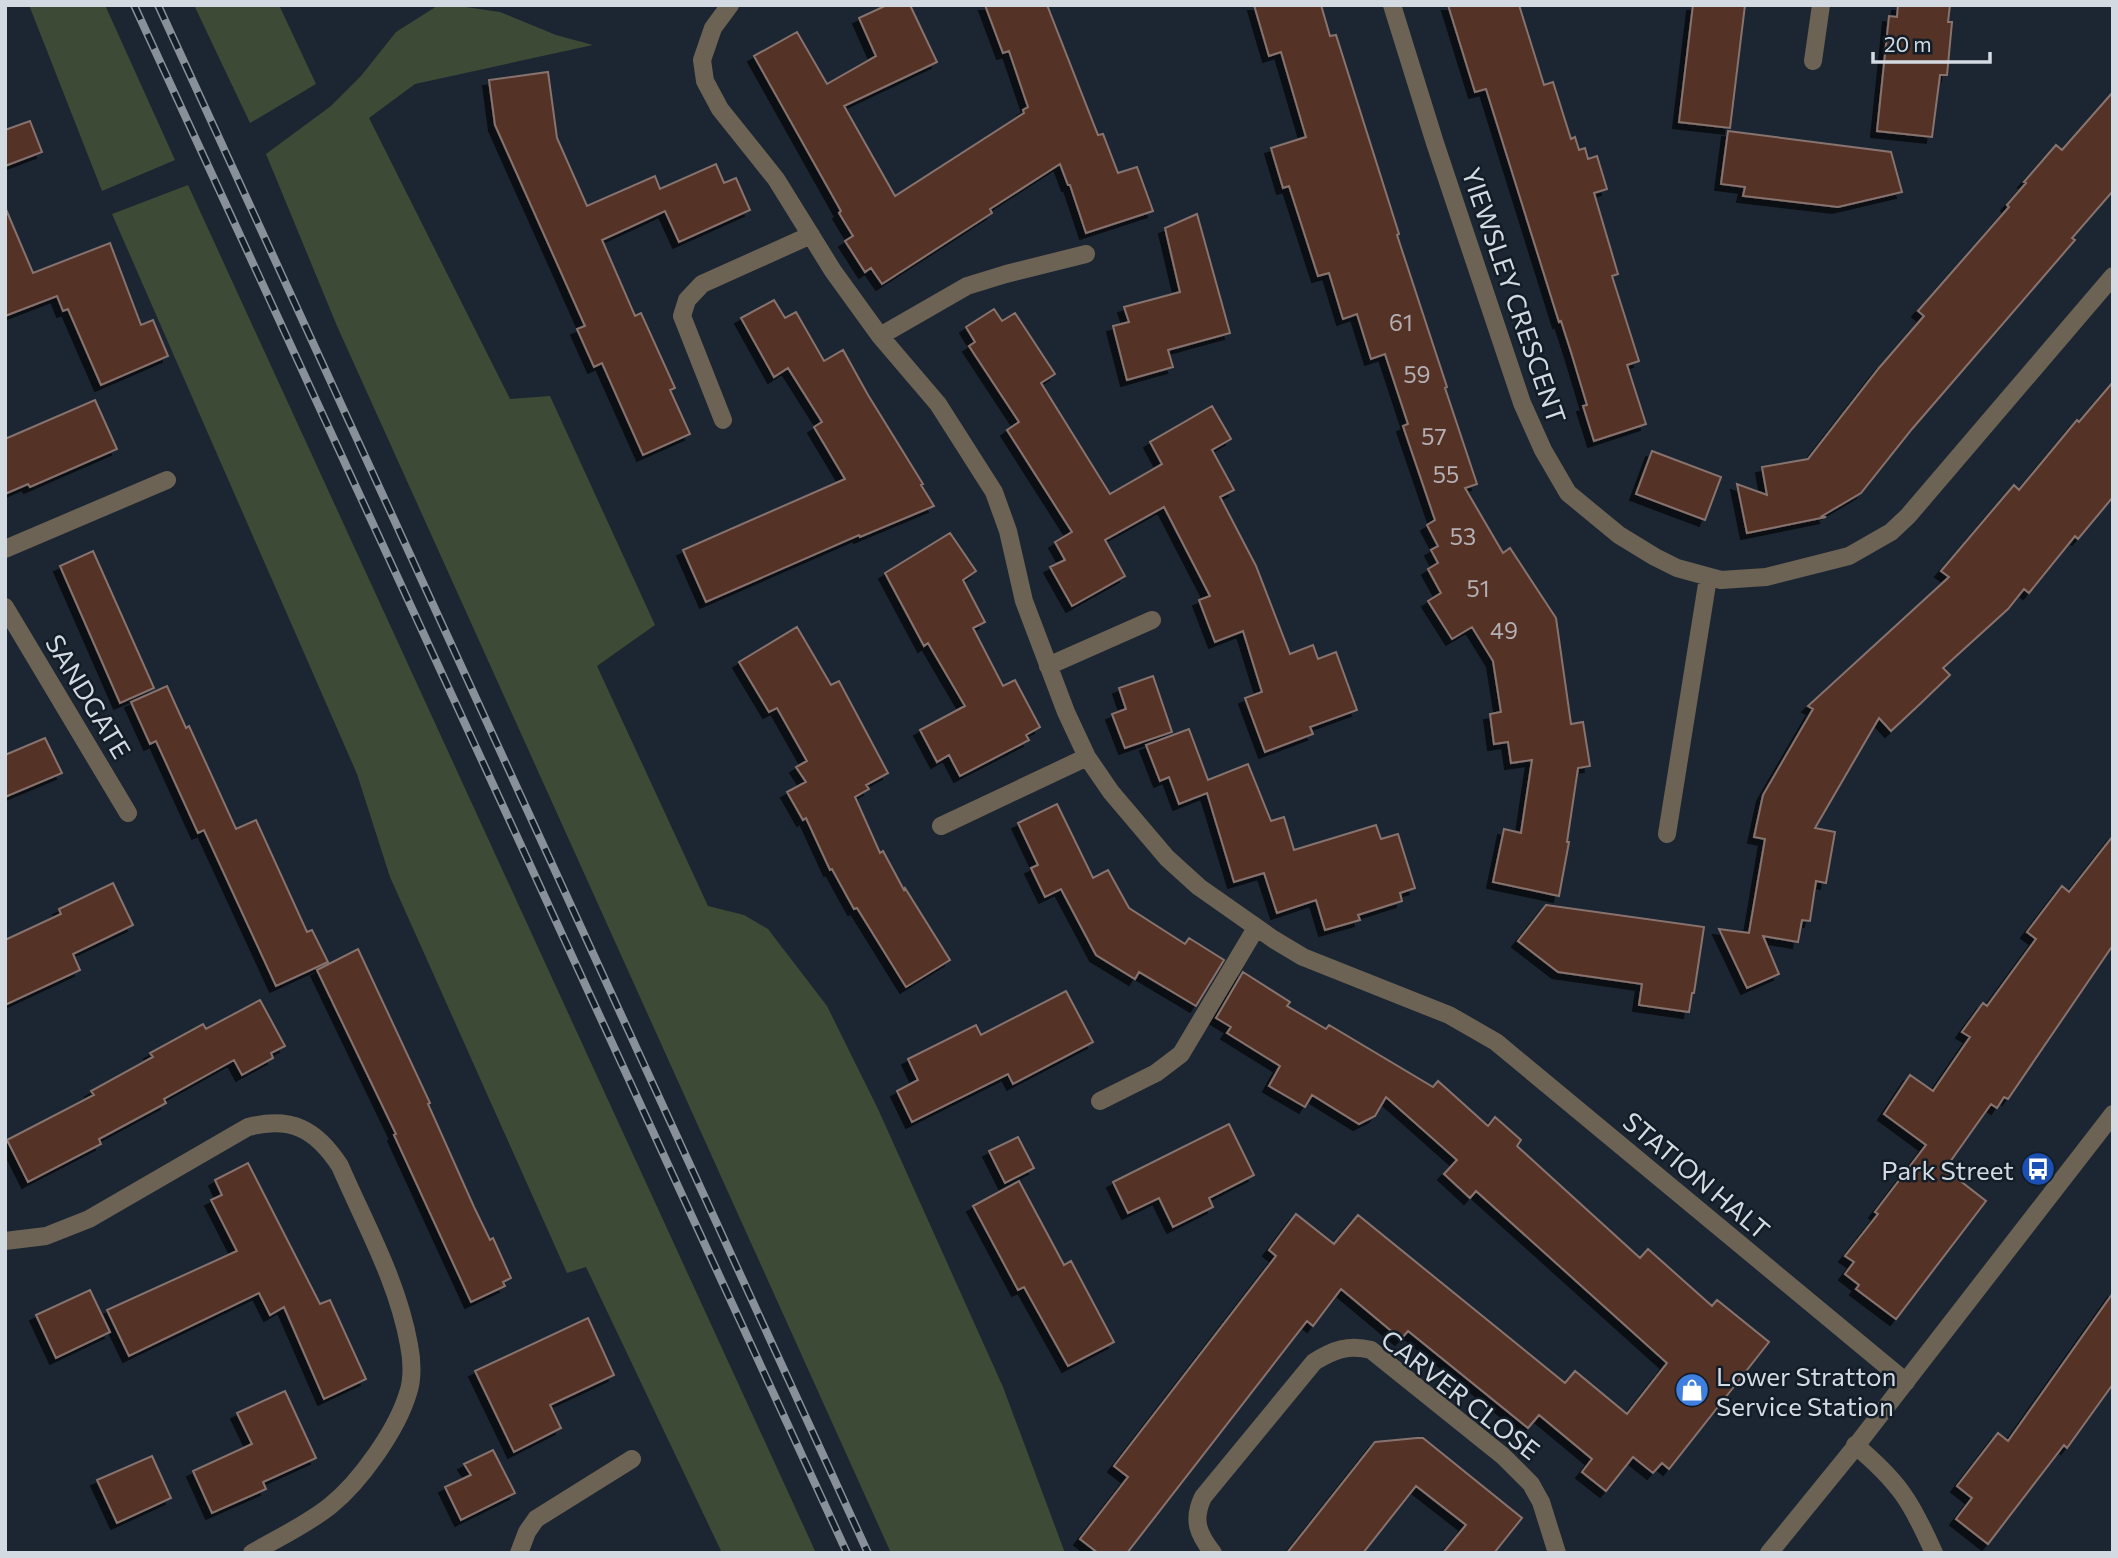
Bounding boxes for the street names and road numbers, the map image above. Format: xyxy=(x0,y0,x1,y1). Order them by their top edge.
street label: YIEWSLEY CRESCENT xyxy=(1457,163,1573,427)
street label: SANDGATE xyxy=(40,629,138,763)
street label: STATION HALT xyxy=(1618,1105,1776,1245)
street label: CARVER CLOSE xyxy=(1376,1323,1546,1465)

